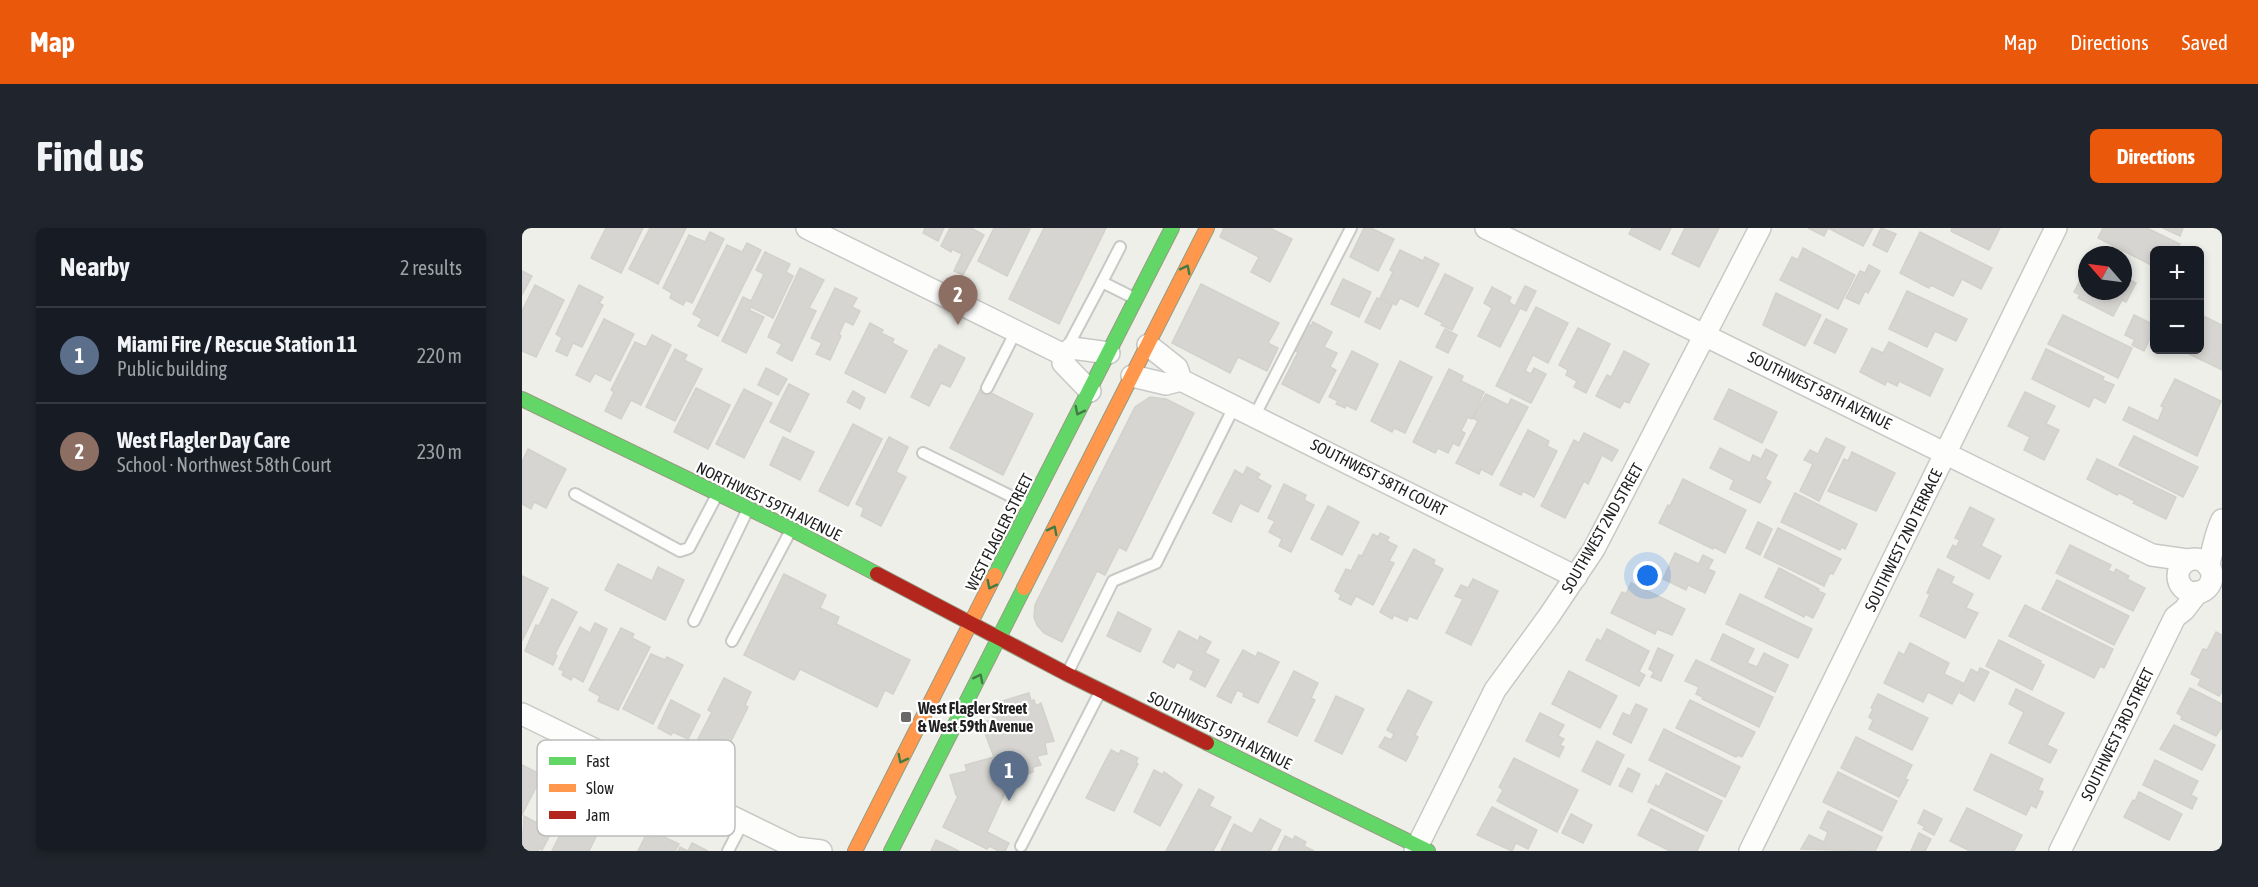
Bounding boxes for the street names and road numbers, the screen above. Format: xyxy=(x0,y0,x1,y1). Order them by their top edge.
street label: SOUTHWEST 58TH AVENUE xyxy=(1745,347,1895,433)
street label: SOUTHWEST 58TH COURT xyxy=(1308,435,1450,519)
street label: NORTHWEST 59TH AVENUE xyxy=(694,458,845,544)
street label: SOUTHWEST 2ND STREET xyxy=(1558,460,1646,596)
street label: SOUTHWEST 2ND TERRACE xyxy=(1861,466,1945,614)
street label: WEST FLAGLER STREET xyxy=(962,470,1036,594)
street label: SOUTHWEST 3RD STREET xyxy=(2077,665,2157,803)
street label: SOUTHWEST 59TH AVENUE xyxy=(1145,687,1295,773)

